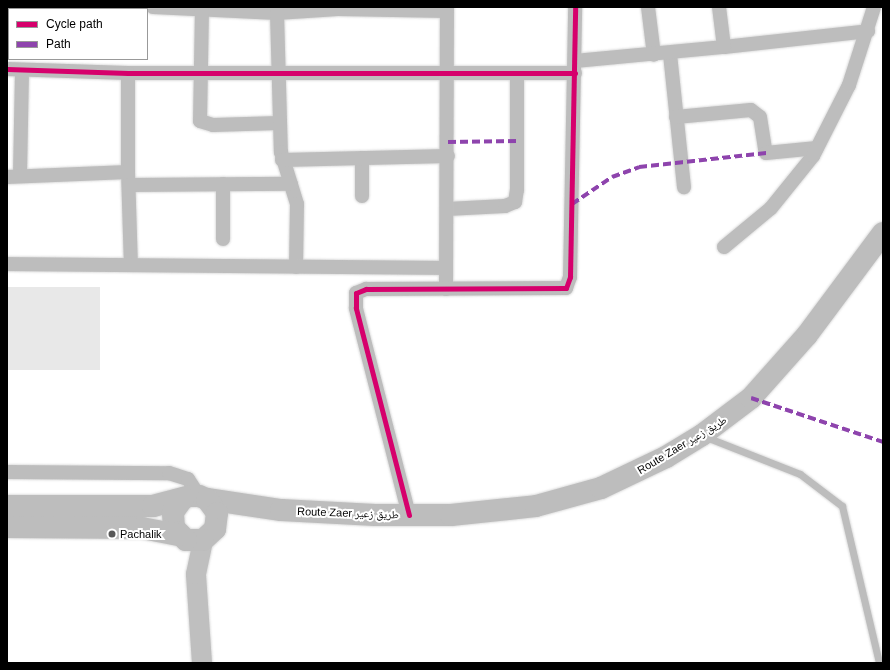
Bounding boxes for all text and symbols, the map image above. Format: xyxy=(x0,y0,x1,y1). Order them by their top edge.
legend xyxy=(8,8,148,60)
text: Cycle path xyxy=(46,17,103,31)
text: Path xyxy=(46,37,71,51)
street label: Route Zaer طريق زعير xyxy=(635,413,729,477)
street label: Route Zaer طريق زعير xyxy=(297,505,399,521)
place label: Pachalik xyxy=(120,527,162,541)
marker: Pachalik xyxy=(107,529,117,539)

